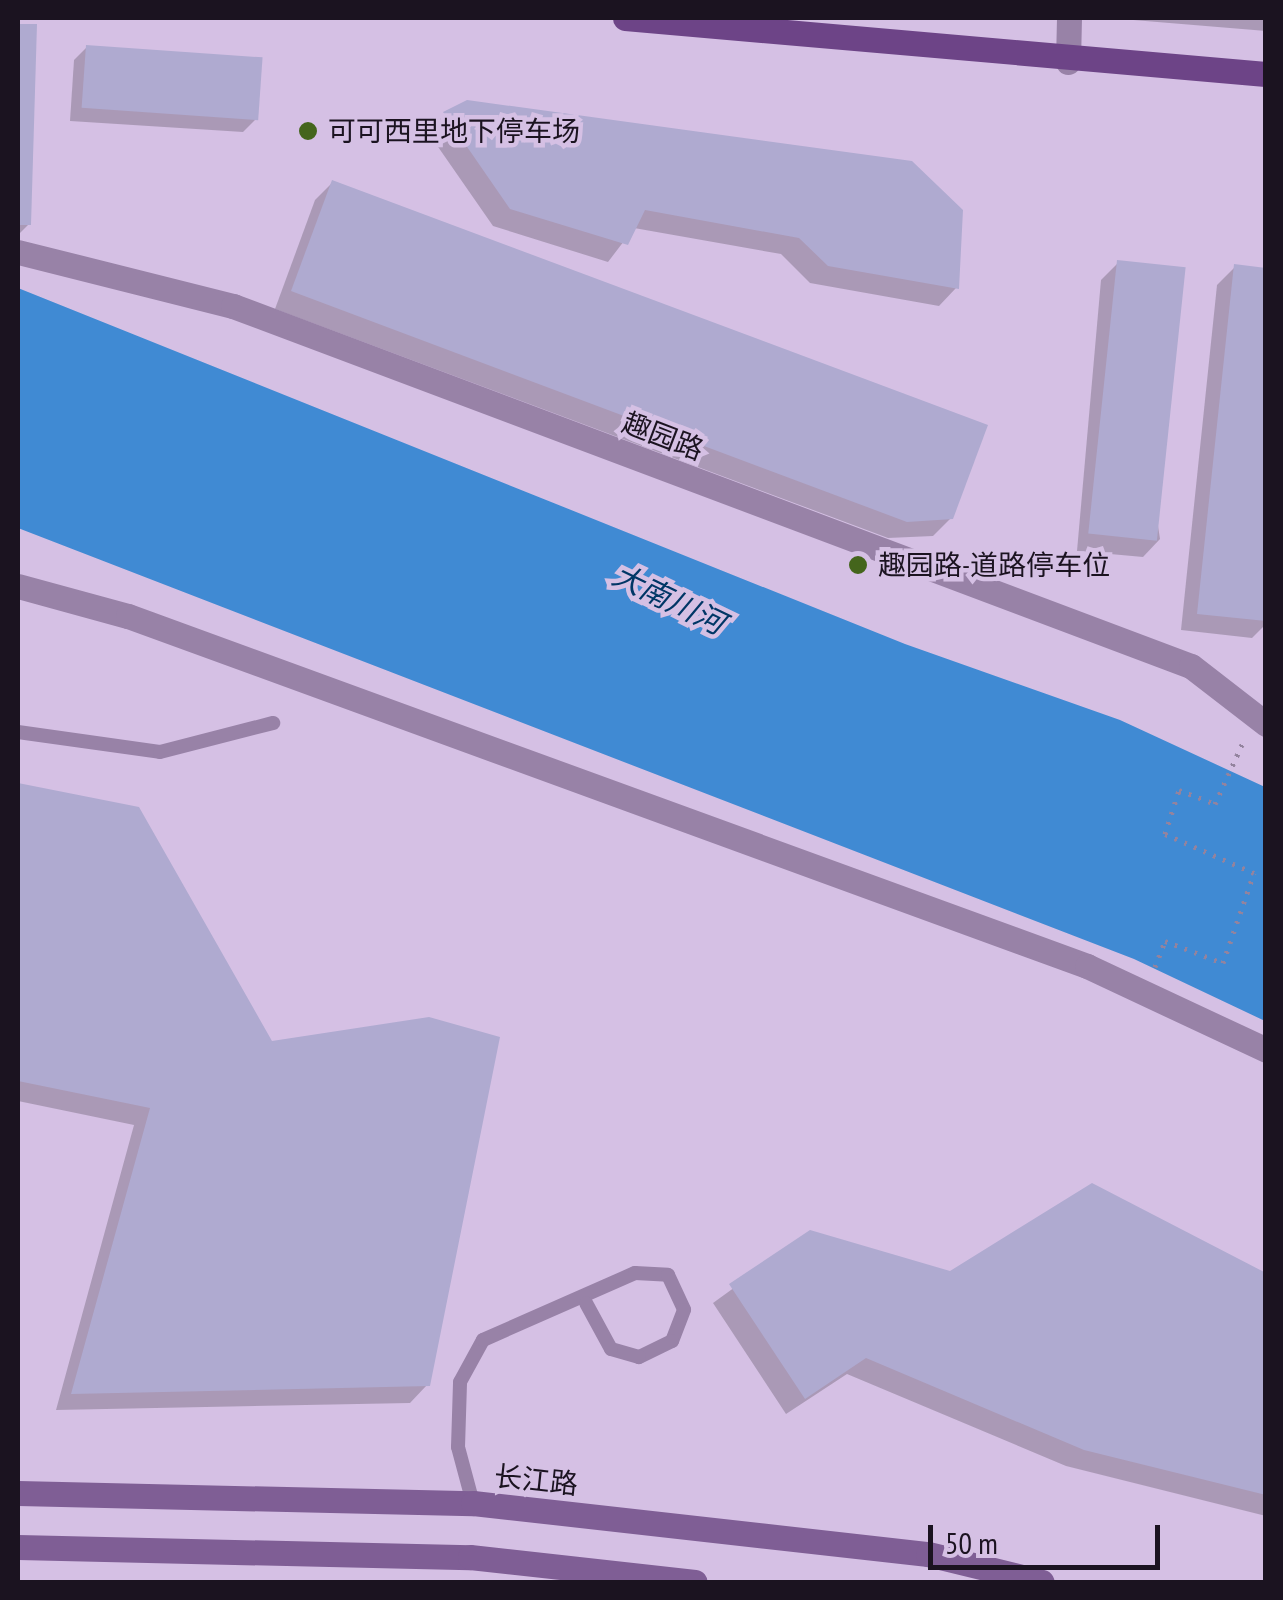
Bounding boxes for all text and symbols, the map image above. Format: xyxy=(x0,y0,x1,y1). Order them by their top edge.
place label: 可可西里地下停车场 xyxy=(328,114,580,148)
marker: 可可西里地下停车场 xyxy=(297,120,319,142)
street label: 趣园路 xyxy=(618,405,708,467)
place label: 趣园路-道路停车位 xyxy=(878,548,1110,582)
marker: 趣园路-道路停车位 xyxy=(847,554,869,576)
water label: 大南川河 xyxy=(607,557,731,641)
street label: 长江路 xyxy=(492,1459,580,1501)
scale bar xyxy=(933,1505,1166,1567)
text: 50 m xyxy=(945,1523,998,1562)

